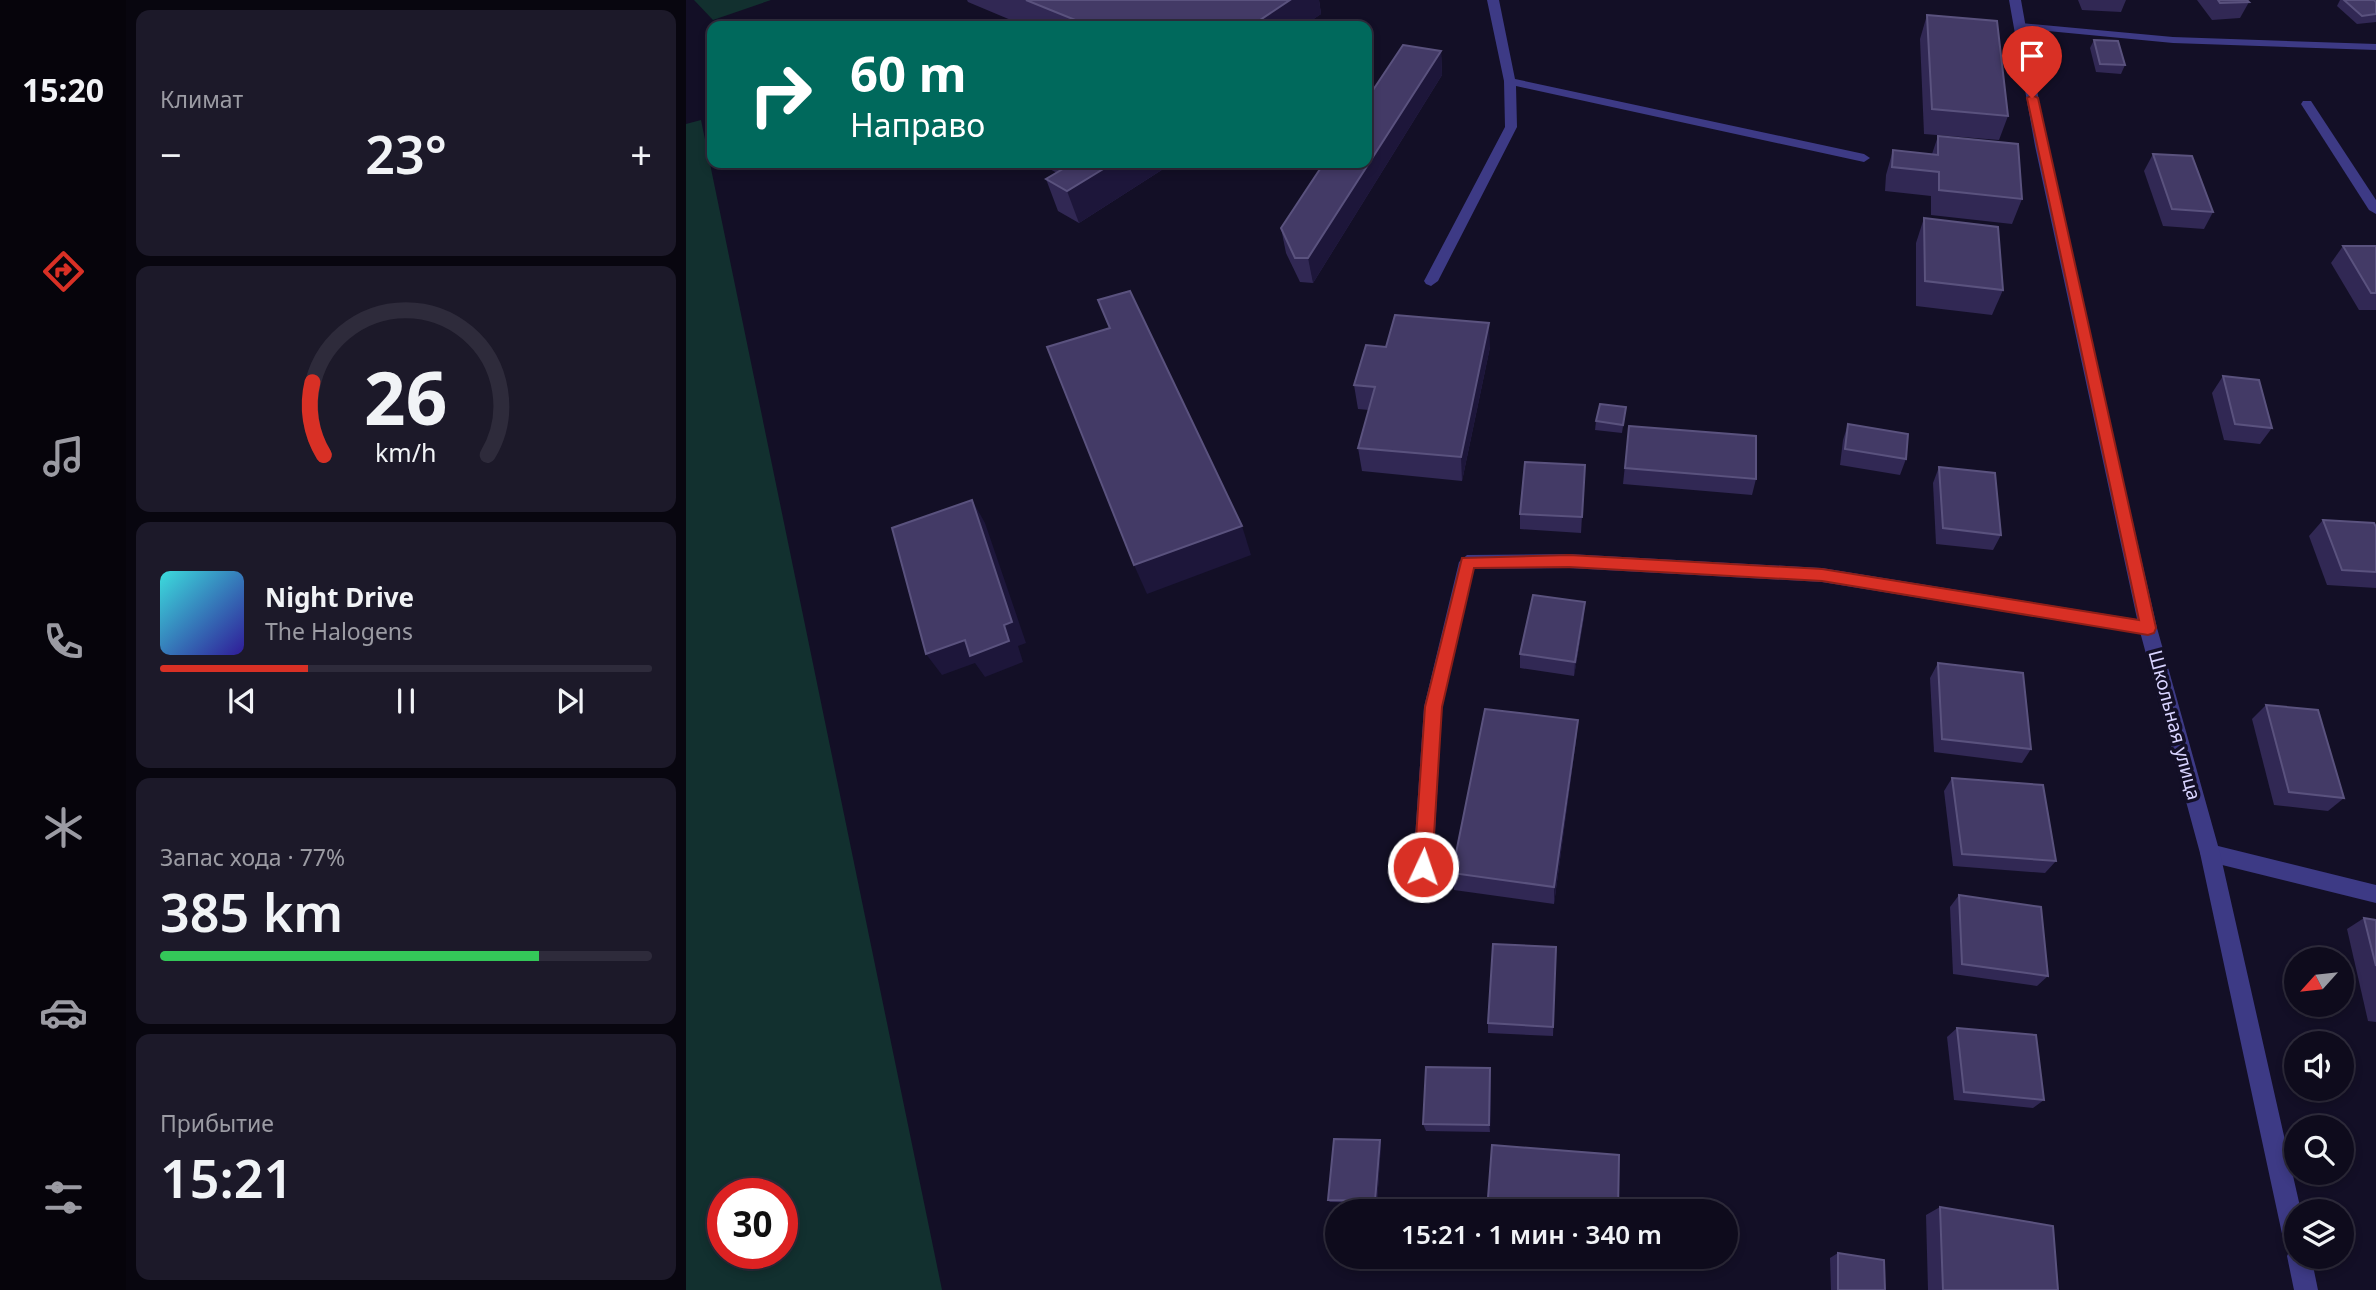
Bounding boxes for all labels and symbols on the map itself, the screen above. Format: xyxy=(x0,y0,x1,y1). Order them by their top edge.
pin xyxy=(2002,26,2062,98)
street label: Школьная улица xyxy=(2142,647,2208,803)
position arrow xyxy=(1386,830,1460,904)
north arrow xyxy=(2284,947,2354,1017)
speed limit sign: 30 xyxy=(707,1178,798,1269)

